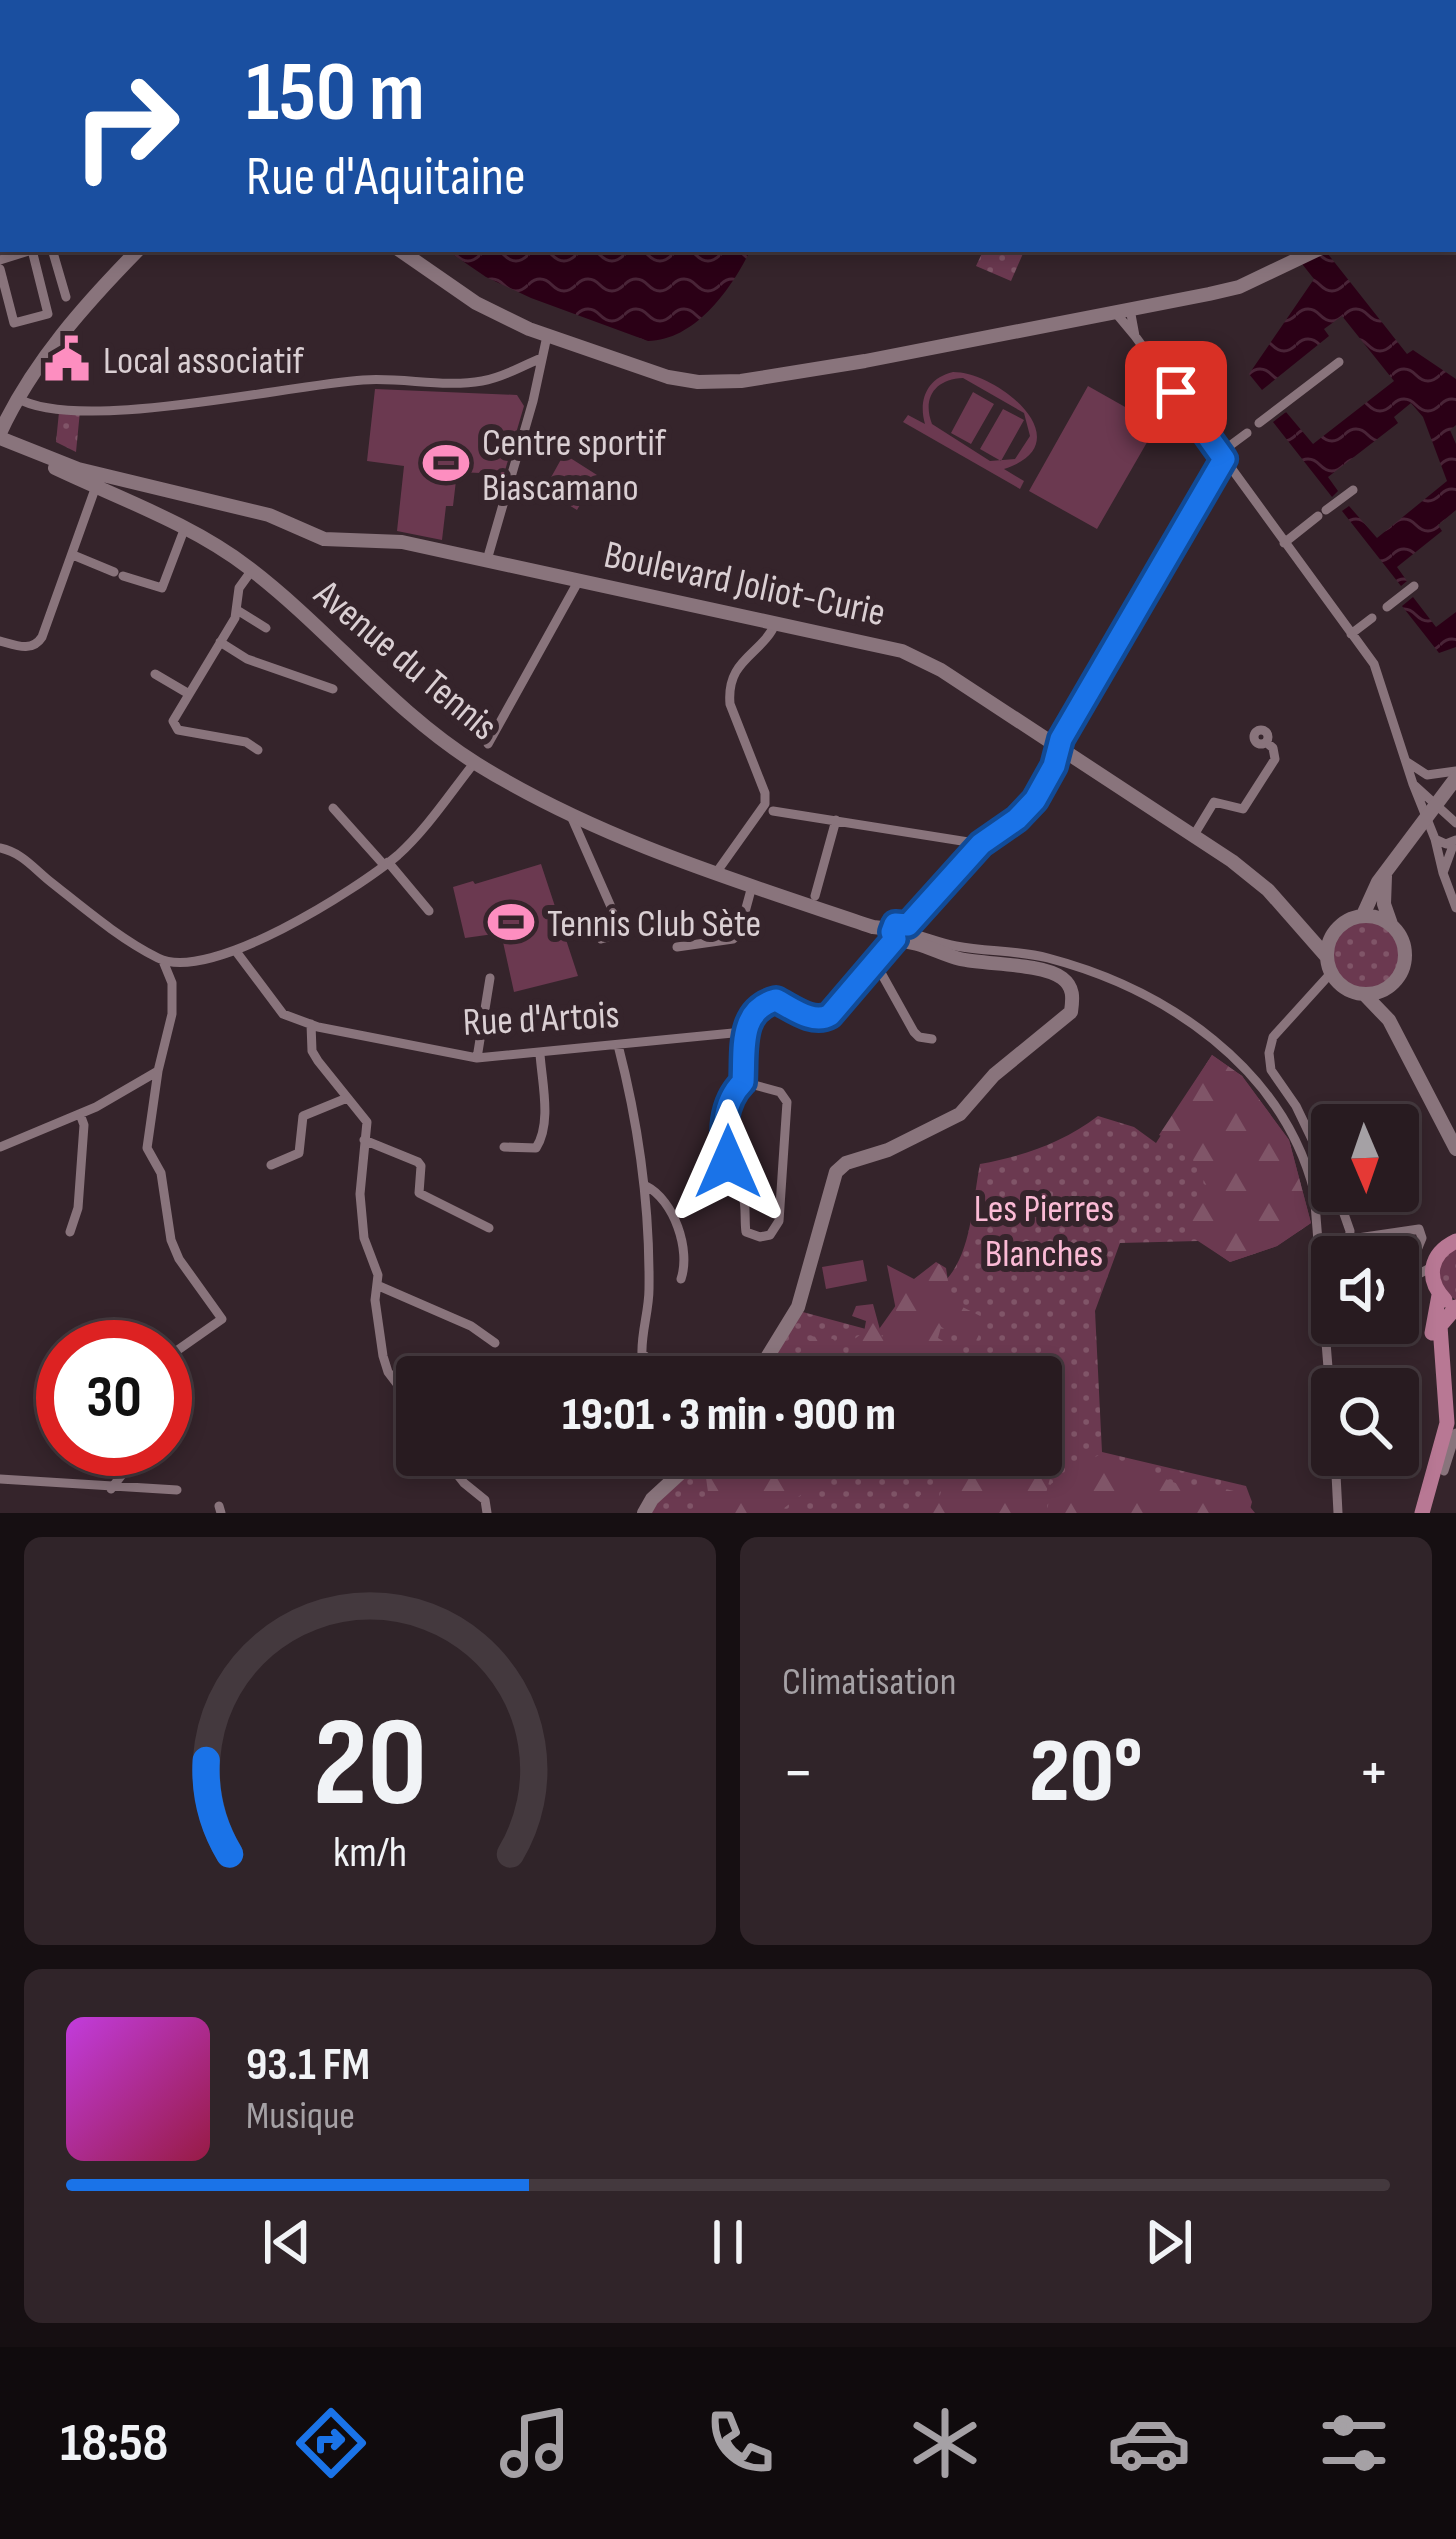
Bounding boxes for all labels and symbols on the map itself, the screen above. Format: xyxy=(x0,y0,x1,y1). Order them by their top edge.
public building icon: Local associatif xyxy=(42,334,92,384)
place label: Local associatif xyxy=(103,338,305,385)
pin xyxy=(1125,341,1227,443)
place label: Centre sportif Biascamano xyxy=(482,420,667,512)
sports icon: Centre sportif Biascamano xyxy=(421,438,471,488)
street label: Boulevard Joliot-Curie xyxy=(600,532,889,637)
street label: Avenue du Tennis xyxy=(304,570,506,751)
sports icon: Tennis Club Sète xyxy=(486,897,536,947)
place label: Tennis Club Sète xyxy=(547,901,761,948)
street label: Rue d'Artois xyxy=(462,992,621,1047)
position arrow xyxy=(665,1099,791,1225)
north arrow xyxy=(1311,1104,1419,1212)
park label: Les Pierres Blanches xyxy=(974,1186,1114,1278)
speed limit sign: 30 xyxy=(36,1320,192,1476)

